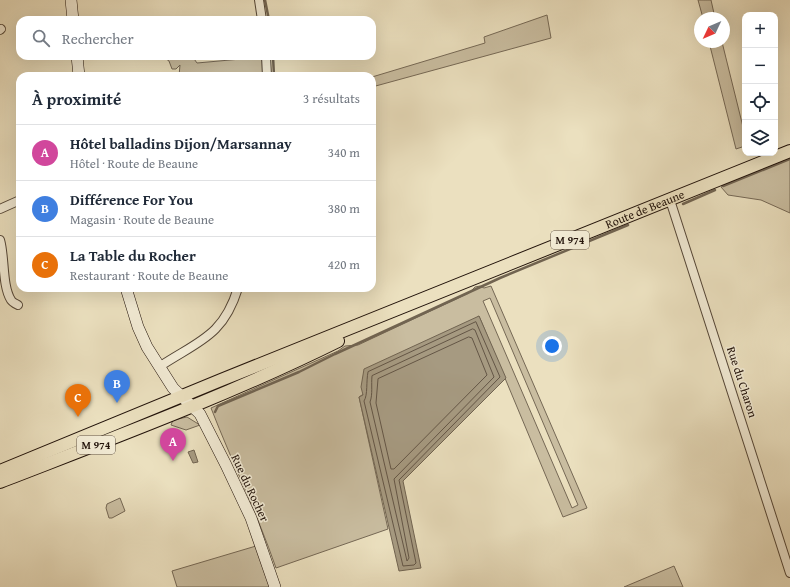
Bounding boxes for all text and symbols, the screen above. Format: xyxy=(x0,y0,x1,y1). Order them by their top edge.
north arrow xyxy=(694,12,730,48)
map controls xyxy=(742,12,778,156)
button: + xyxy=(742,12,778,48)
search box xyxy=(16,16,376,60)
icon: search xyxy=(30,27,52,49)
text: Rechercher xyxy=(62,28,134,49)
button: − xyxy=(742,48,778,84)
button: locate xyxy=(742,84,778,120)
text: À proximité xyxy=(32,86,121,111)
text: 3 résultats xyxy=(303,89,360,108)
button: layers xyxy=(742,120,778,156)
text: Hôtel balladins Dijon/Marsannay xyxy=(70,133,292,154)
text: A xyxy=(41,143,49,162)
text: 340 m xyxy=(328,143,360,162)
text: Hôtel · Route de Beaune xyxy=(70,154,198,173)
street label: Route de Beaune xyxy=(603,185,687,232)
text: Différence For You xyxy=(70,189,193,210)
text: B xyxy=(41,199,49,218)
text: 380 m xyxy=(328,199,360,218)
text: Magasin · Route de Beaune xyxy=(70,210,214,229)
road number: M 974 xyxy=(551,231,589,249)
text: La Table du Rocher xyxy=(70,245,196,266)
text: C xyxy=(41,255,49,274)
text: 420 m xyxy=(328,255,360,274)
text: Restaurant · Route de Beaune xyxy=(70,266,228,285)
your location xyxy=(542,336,562,356)
street label: Rue du Charon xyxy=(723,344,762,420)
pin: B xyxy=(104,370,130,403)
pin: C xyxy=(65,384,91,417)
pin: A xyxy=(160,428,186,461)
road number: M 974 xyxy=(77,436,115,454)
street label: Rue du Rocher xyxy=(227,451,274,524)

